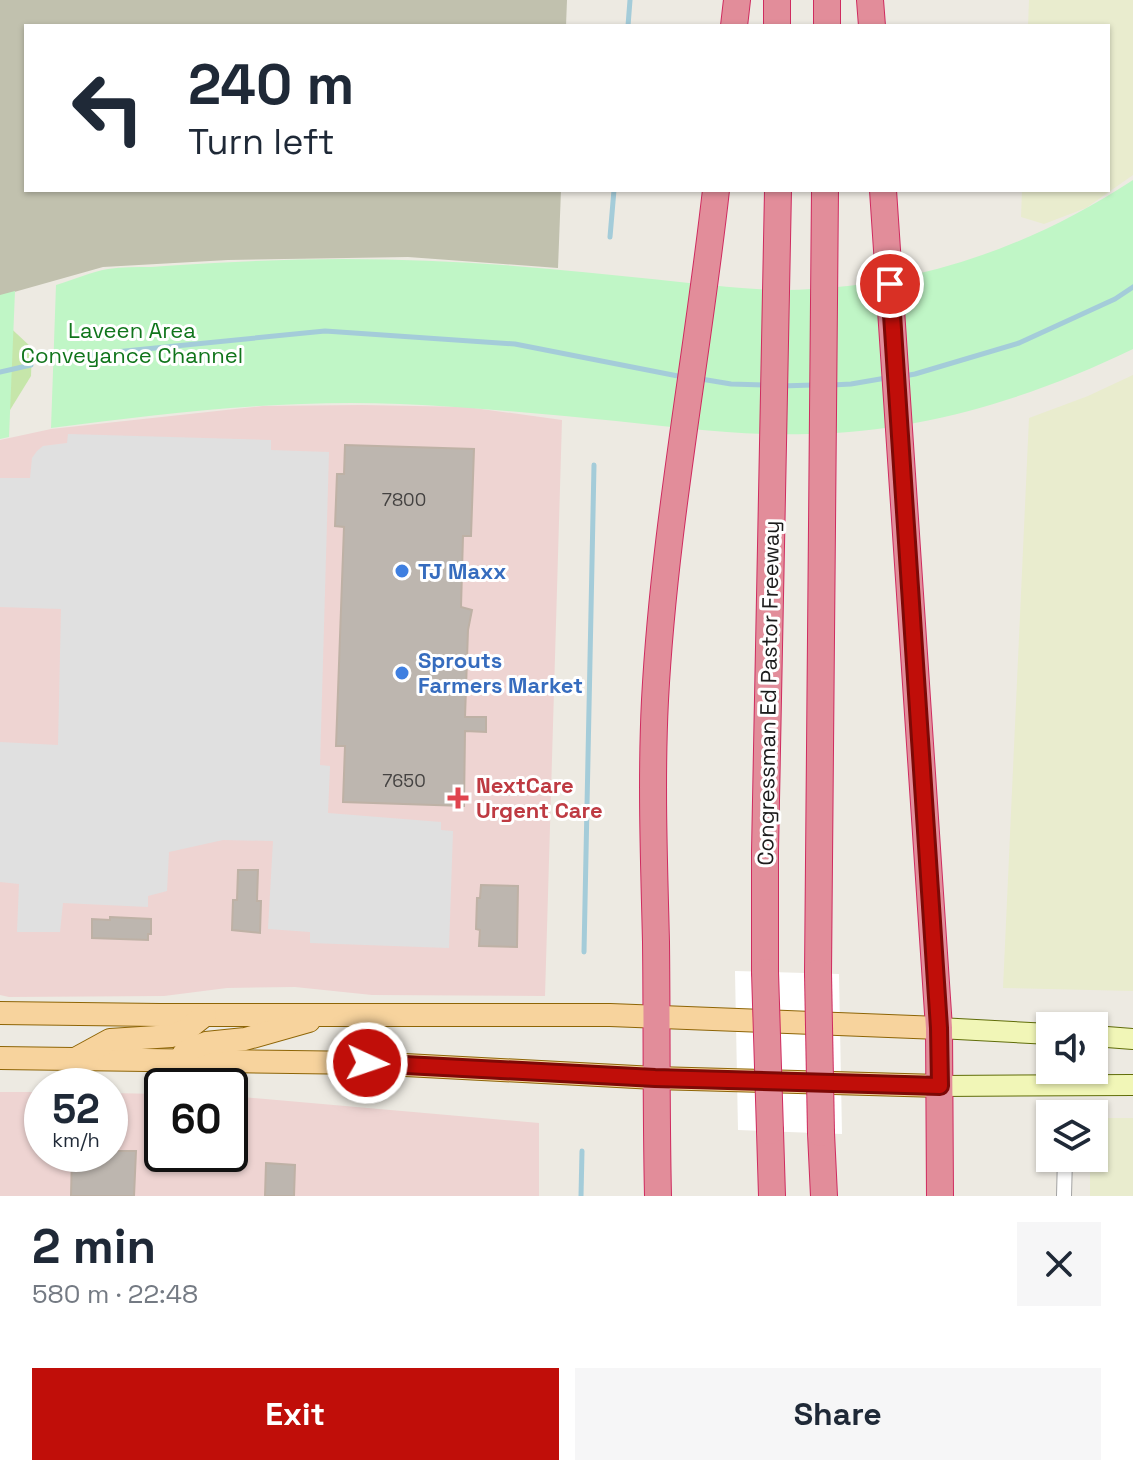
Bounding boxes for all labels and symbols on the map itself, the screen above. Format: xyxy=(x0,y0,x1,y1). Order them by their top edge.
pin xyxy=(856,250,924,318)
park label: Laveen Area Conveyance Channel xyxy=(21,316,243,369)
house number: 7800 xyxy=(382,488,426,511)
street label: Congressman Ed Pastor Freeway xyxy=(751,520,785,866)
place label: TJ Maxx xyxy=(418,557,506,585)
marker: TJ Maxx xyxy=(393,562,411,580)
place label: Sprouts Farmers Market xyxy=(418,646,583,699)
marker: Sprouts Farmers Market xyxy=(393,664,411,682)
house number: 7650 xyxy=(382,769,426,792)
place label: NextCare Urgent Care xyxy=(476,771,603,824)
marker: NextCare Urgent Care xyxy=(447,787,469,809)
position arrow xyxy=(325,1021,409,1105)
speed limit sign: 60 xyxy=(144,1068,248,1172)

